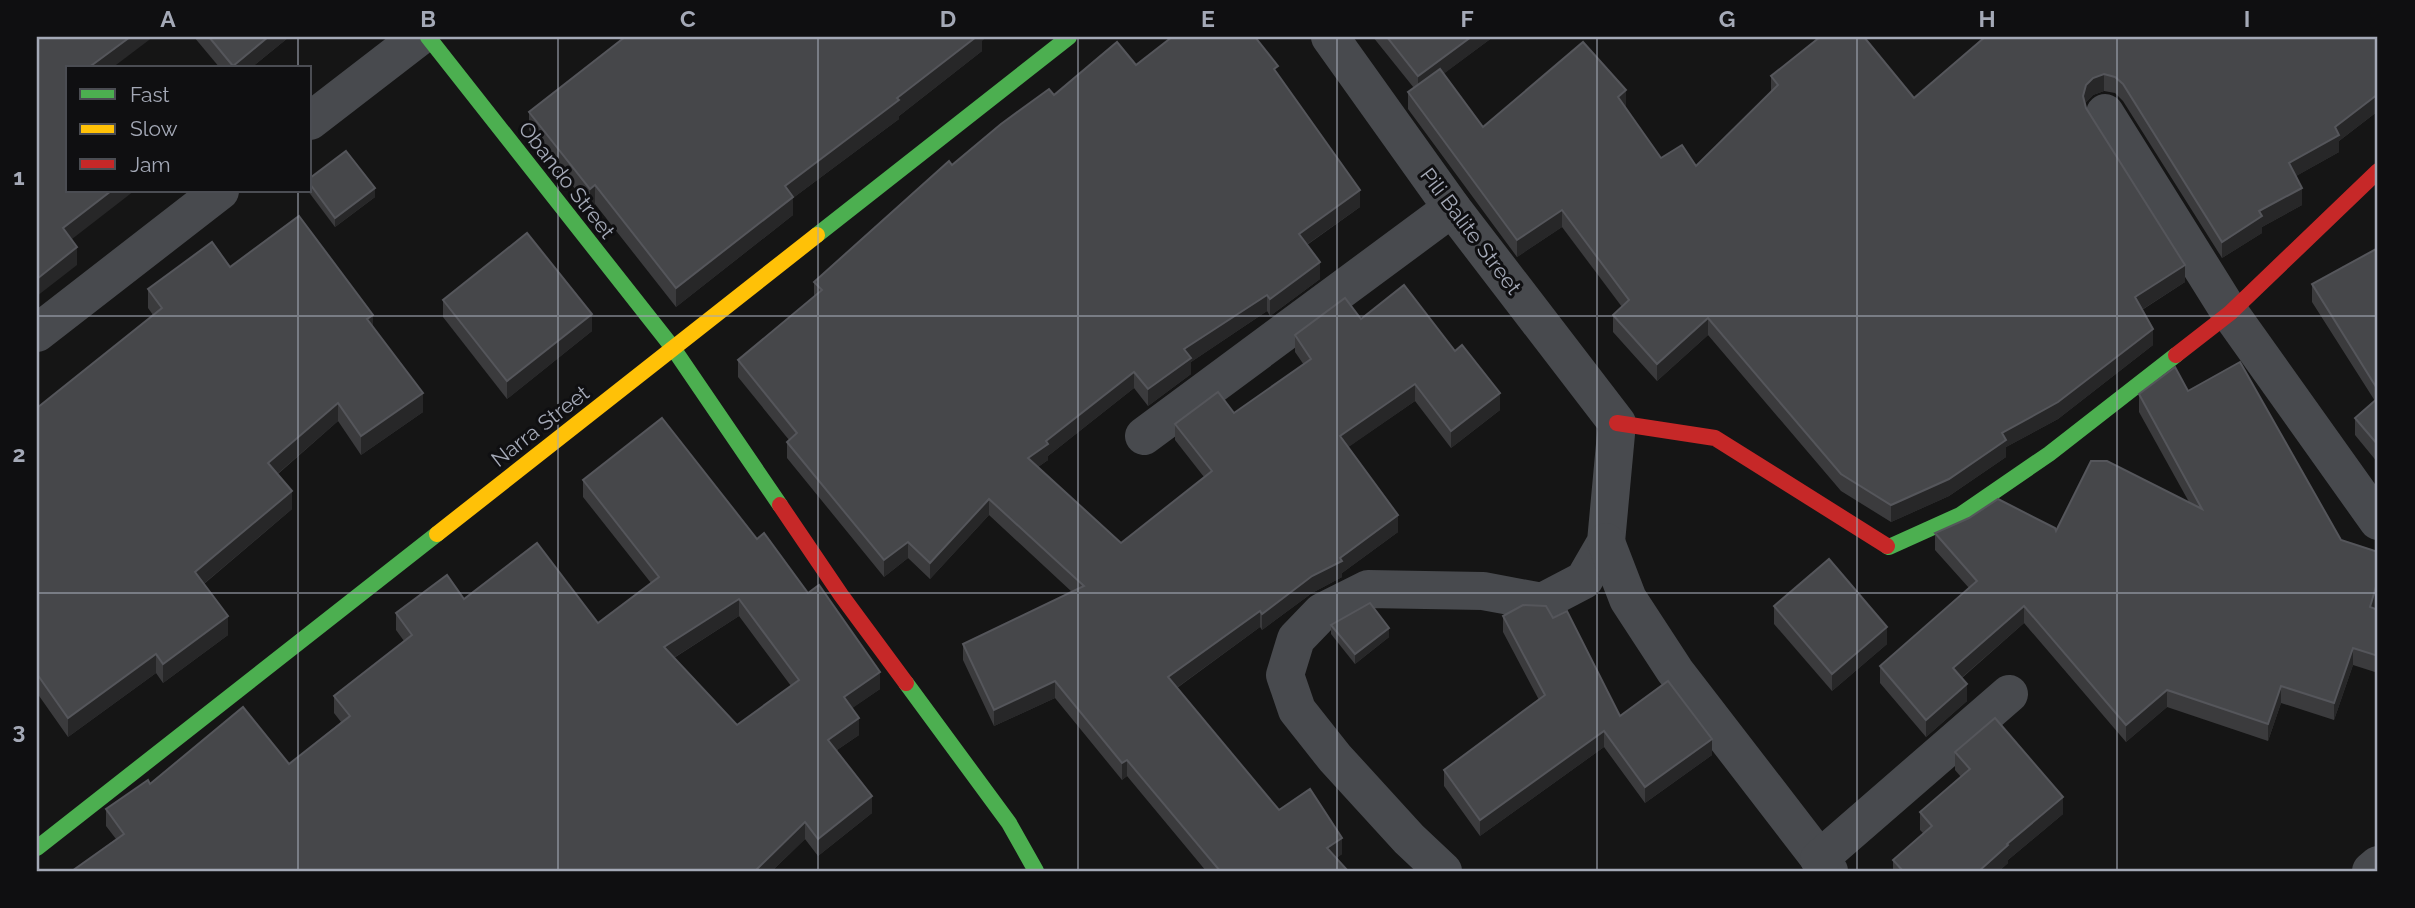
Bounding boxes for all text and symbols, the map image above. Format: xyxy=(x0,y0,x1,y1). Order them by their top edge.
text: A xyxy=(160,5,176,32)
text: B xyxy=(420,5,436,32)
text: C xyxy=(680,5,696,32)
text: D xyxy=(940,5,956,32)
text: E xyxy=(1201,5,1215,32)
text: F xyxy=(1460,5,1474,32)
text: G xyxy=(1719,5,1735,32)
text: H xyxy=(1978,5,1996,32)
text: I xyxy=(2244,5,2250,32)
legend xyxy=(66,66,312,192)
text: Fast xyxy=(130,82,170,107)
text: Slow xyxy=(130,116,178,141)
street label: Obando Street xyxy=(514,117,620,243)
text: Jam xyxy=(130,152,171,177)
text: 1 xyxy=(13,163,25,190)
street label: Pili Balite Street xyxy=(1415,163,1527,299)
street label: Narra Street xyxy=(486,380,594,472)
text: 2 xyxy=(13,440,25,467)
text: 3 xyxy=(13,717,25,744)

